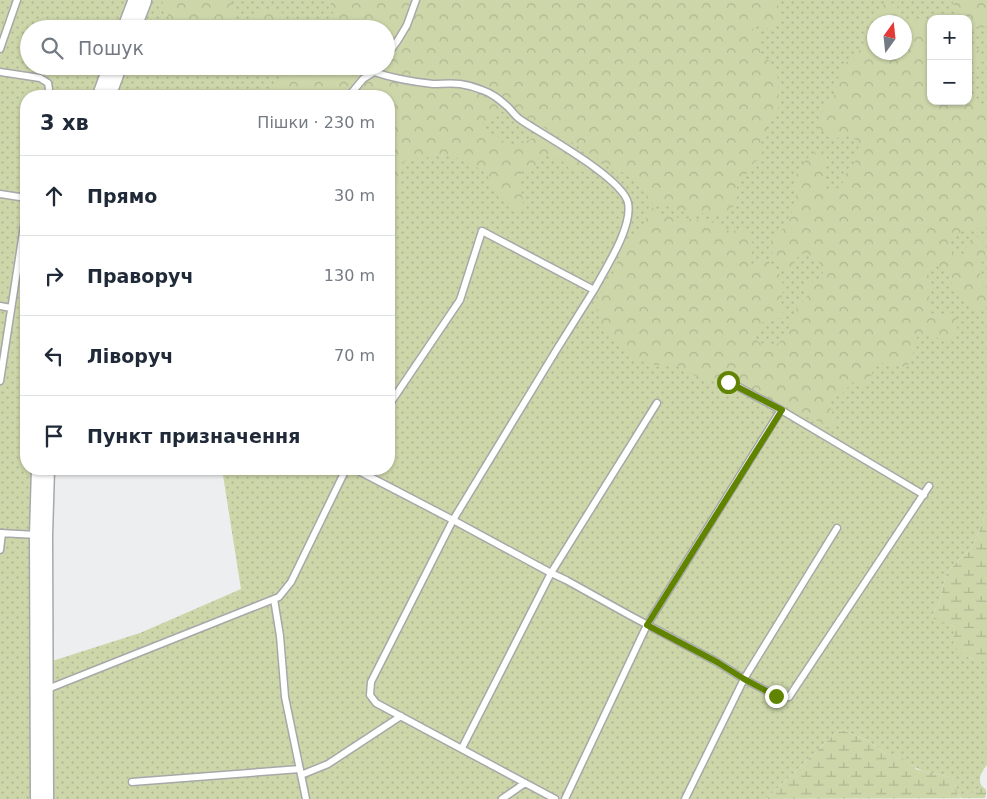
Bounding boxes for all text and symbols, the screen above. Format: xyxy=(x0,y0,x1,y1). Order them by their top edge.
north arrow xyxy=(867,15,912,60)
map controls xyxy=(927,15,972,105)
button: + xyxy=(927,15,972,60)
search box xyxy=(20,20,395,75)
icon: search xyxy=(38,34,66,62)
text: Пошук xyxy=(78,37,144,59)
button: − xyxy=(927,60,972,105)
text: 3 хв xyxy=(40,111,89,135)
text: Пішки · 230 m xyxy=(257,113,375,132)
icon: ahead xyxy=(40,182,68,210)
text: Прямо xyxy=(87,185,157,207)
text: 30 m xyxy=(334,186,375,205)
icon: right xyxy=(40,262,68,290)
text: Праворуч xyxy=(87,265,193,287)
text: 130 m xyxy=(324,266,375,285)
icon: left xyxy=(40,342,68,370)
text: Ліворуч xyxy=(87,345,173,367)
text: 70 m xyxy=(334,346,375,365)
route start xyxy=(717,371,740,394)
icon: arrive xyxy=(40,422,68,450)
text: Пункт призначення xyxy=(87,425,300,447)
route end xyxy=(765,685,788,708)

